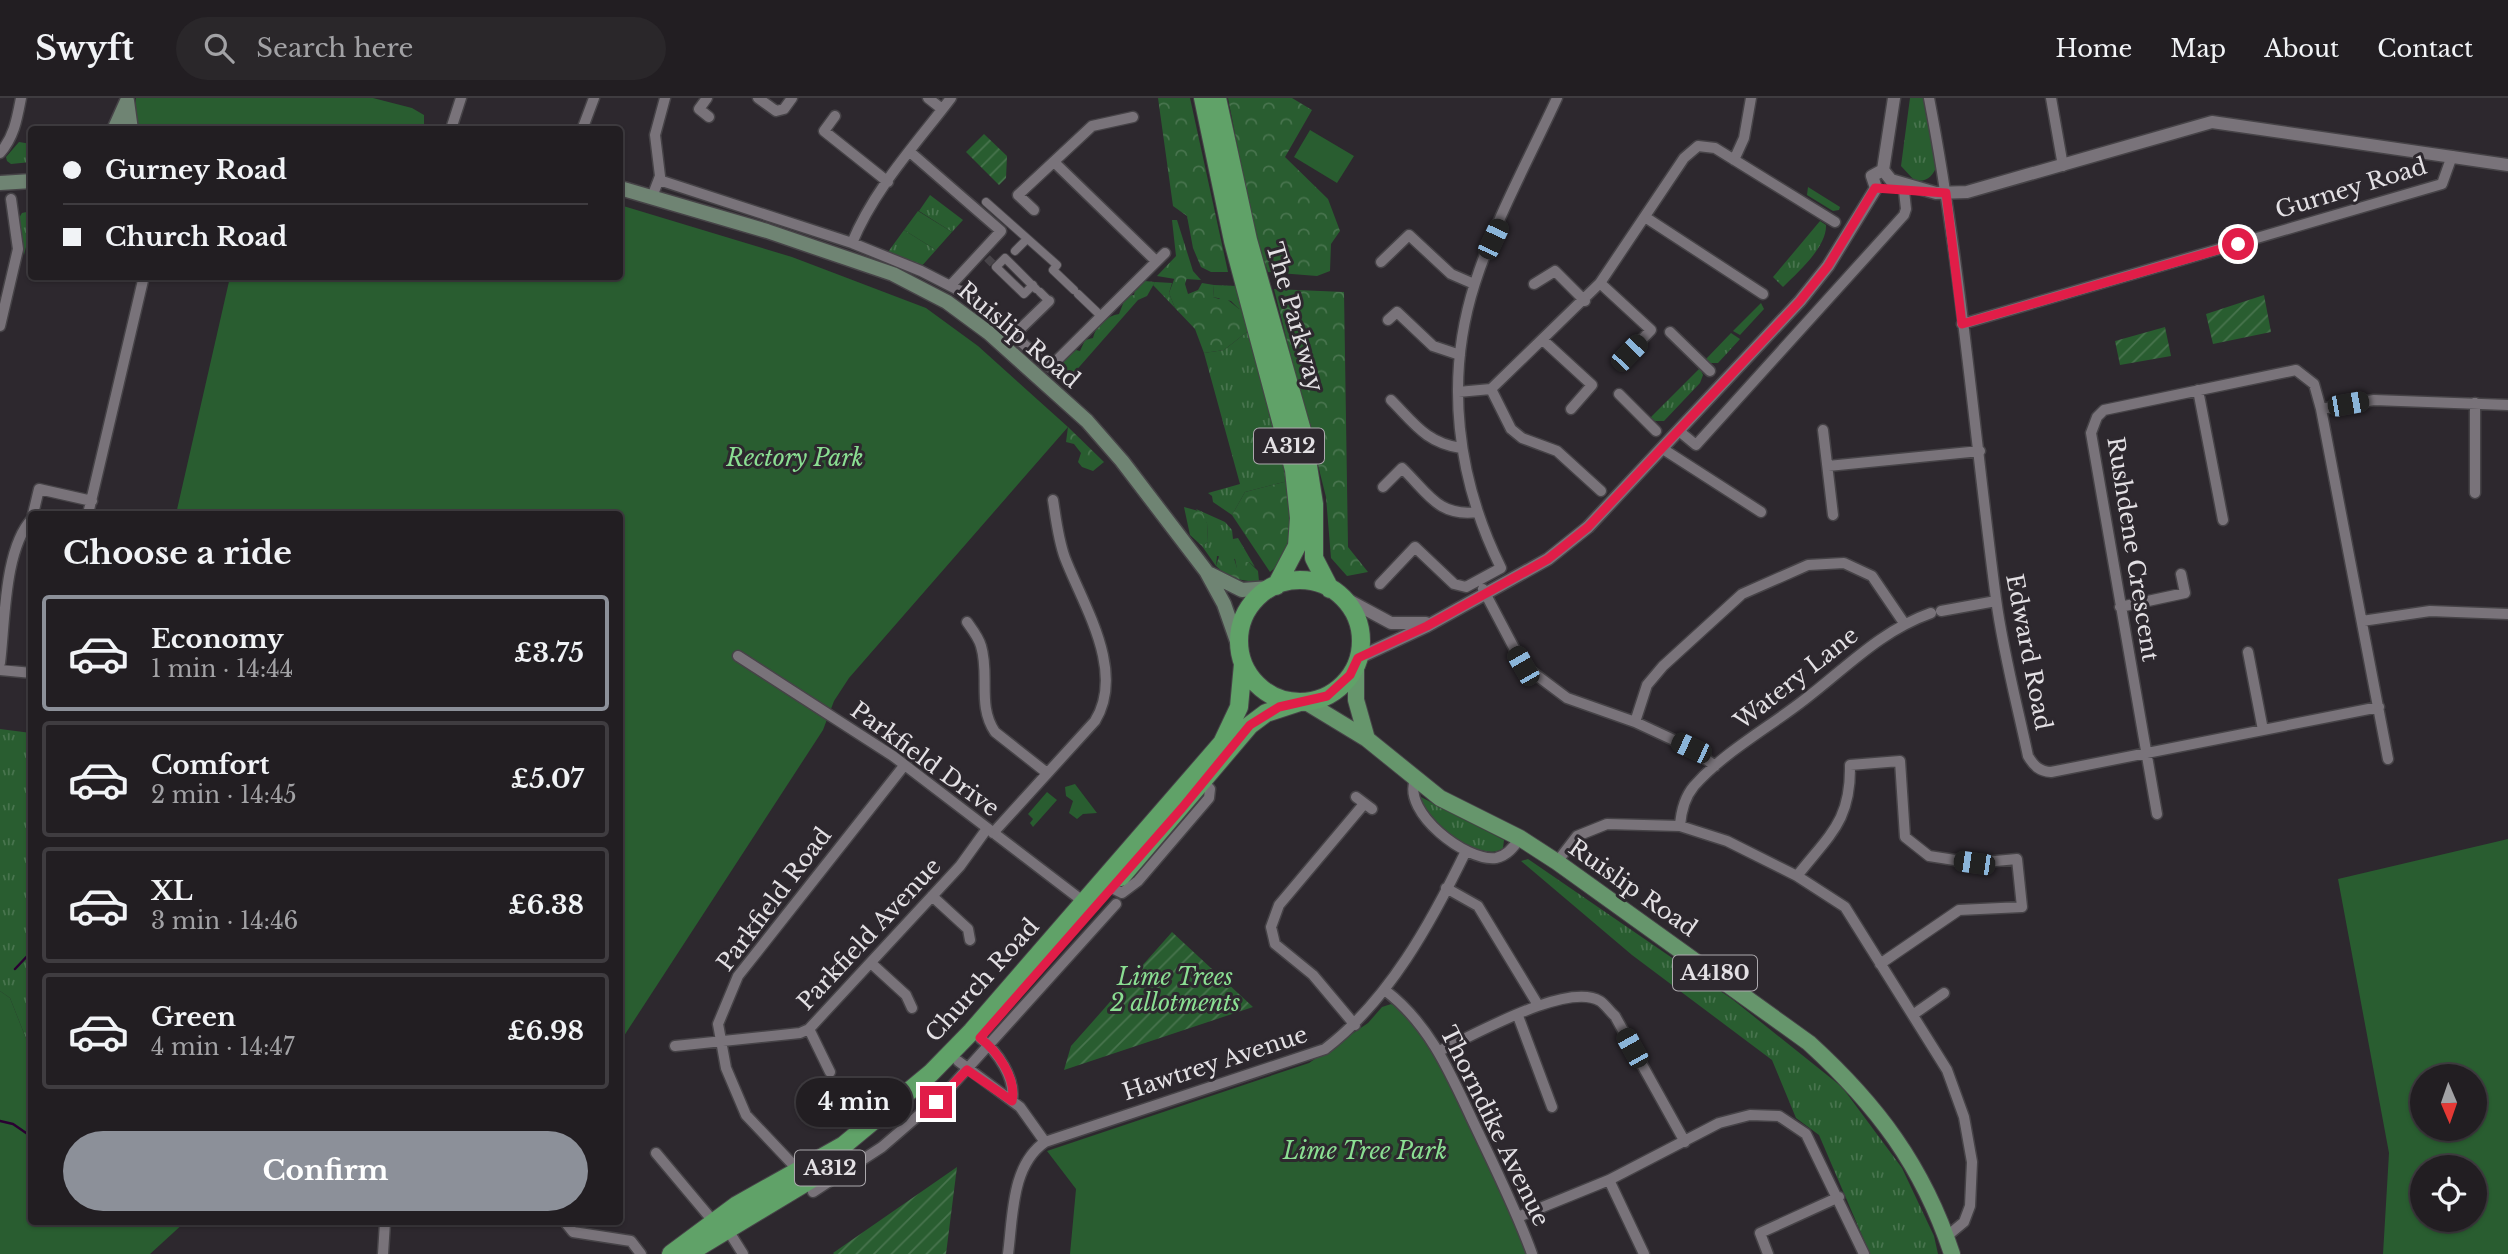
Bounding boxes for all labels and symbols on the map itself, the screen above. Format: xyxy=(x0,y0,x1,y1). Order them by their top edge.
street label: Gurney Road xyxy=(2272,152,2430,224)
car xyxy=(1475,216,1512,262)
route start xyxy=(2222,228,2254,260)
street label: The Parkway xyxy=(1260,239,1330,395)
street label: Ruislip Road xyxy=(952,276,1086,394)
car xyxy=(1607,331,1652,375)
car xyxy=(2326,390,2371,418)
road number: A312 xyxy=(1254,428,1324,464)
street label: Rushdene Crescent xyxy=(2101,435,2165,664)
park label: Rectory Park xyxy=(725,444,864,472)
street label: Edward Road xyxy=(2000,572,2058,732)
street label: Watery Lane xyxy=(1728,621,1864,736)
car xyxy=(1504,643,1543,689)
street label: Parkfield Drive xyxy=(845,696,1005,822)
car xyxy=(1668,730,1715,766)
street label: Parkfield Road xyxy=(711,822,837,976)
street label: Ruislip Road xyxy=(1563,833,1703,943)
car xyxy=(1952,850,1997,876)
street label: Parkfield Avenue xyxy=(791,852,947,1016)
street label: Church Road xyxy=(919,913,1045,1047)
road number: A4180 xyxy=(1673,956,1757,990)
park label: Lime Trees 2 allotments xyxy=(1110,963,1241,1017)
street label: Hawtrey Avenue xyxy=(1119,1020,1311,1106)
street label: Thorndike Avenue xyxy=(1434,1021,1556,1231)
car xyxy=(1613,1025,1652,1071)
north arrow xyxy=(2410,1064,2487,1141)
callout: 4 min xyxy=(796,1077,912,1126)
route end xyxy=(920,1086,952,1118)
park label: Lime Tree Park xyxy=(1282,1137,1447,1165)
road number: A312 xyxy=(795,1150,865,1186)

